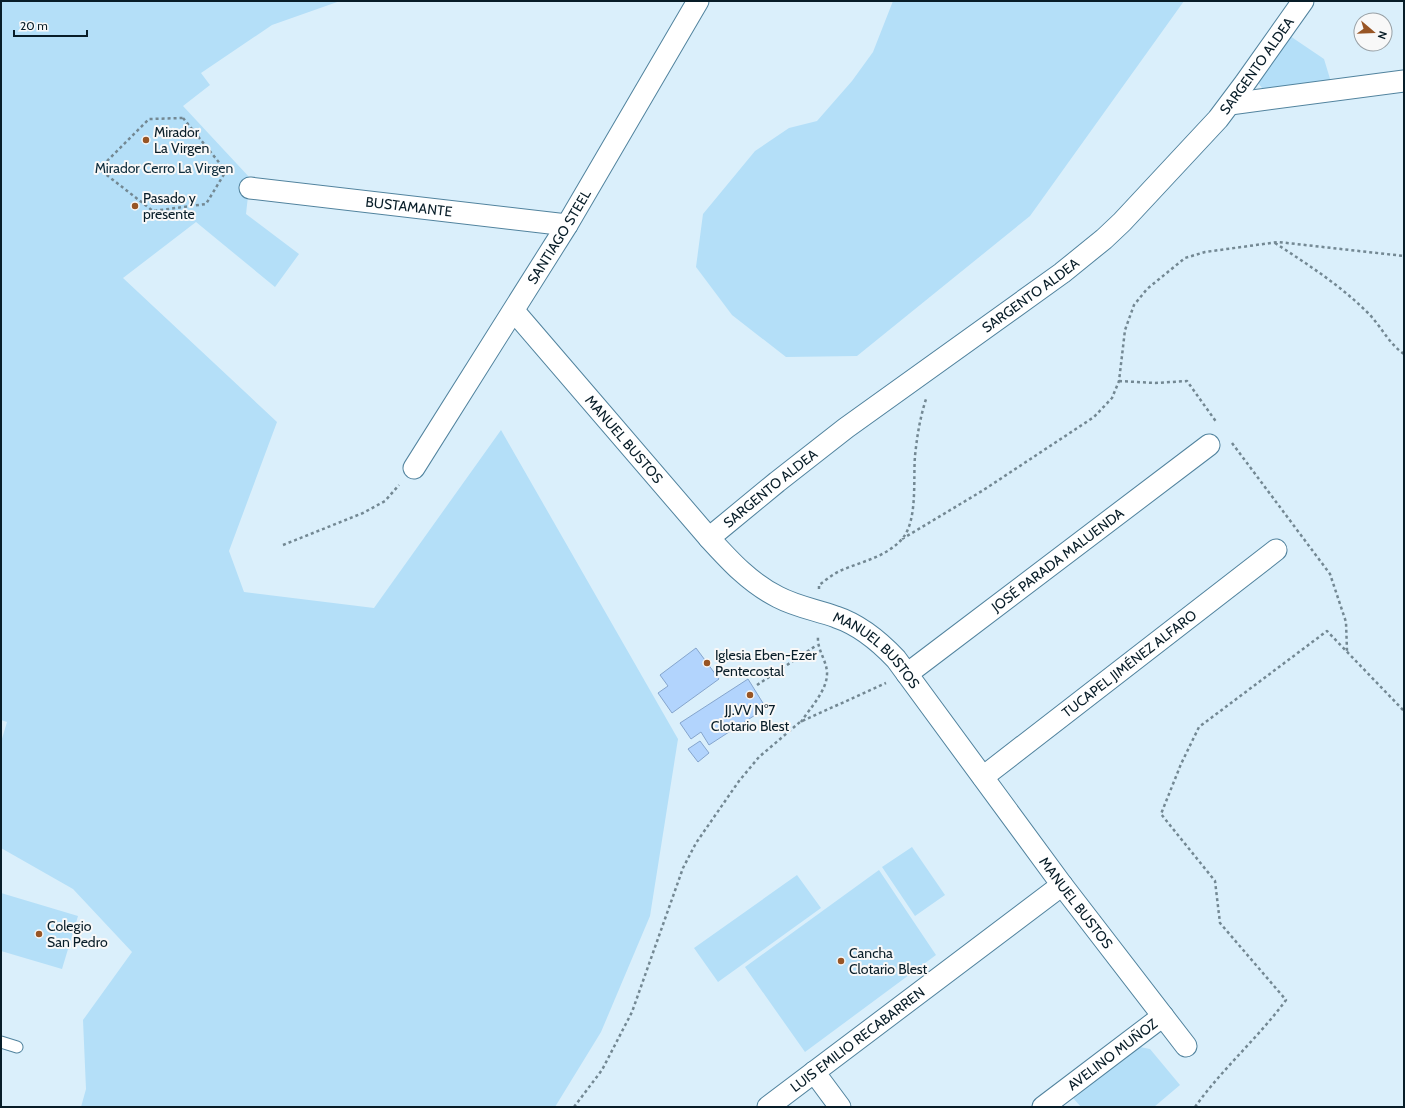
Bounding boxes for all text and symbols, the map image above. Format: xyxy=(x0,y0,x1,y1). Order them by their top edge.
scale bar xyxy=(14,12,87,38)
north arrow xyxy=(1353,12,1393,52)
street label: SARGENTO ALDEA xyxy=(1216,13,1298,118)
text: 20 m xyxy=(20,18,48,33)
text: N xyxy=(1375,29,1390,41)
place label: Mirador La Virgen xyxy=(154,123,209,157)
marker: Mirador La Virgen xyxy=(141,135,151,145)
park label: Mirador Cerro La Virgen xyxy=(95,159,234,177)
street label: SANTIAGO STEEL xyxy=(523,186,595,287)
place label: Pasado y presente xyxy=(143,189,196,223)
street label: BUSTAMANTE xyxy=(365,193,453,221)
marker: Pasado y presente xyxy=(130,201,140,211)
street label: SARGENTO ALDEA xyxy=(978,254,1083,336)
street label: MANUEL BUSTOS xyxy=(581,391,667,487)
street label: SARGENTO ALDEA xyxy=(720,445,821,531)
street label: JOSÉ PARADA MALUENDA xyxy=(987,504,1128,616)
street label: TUCAPEL JIMÉNEZ ALFARO xyxy=(1058,606,1200,722)
street label: MANUEL BUSTOS xyxy=(831,608,924,692)
place label: Iglesia Eben-Ezer Pentecostal xyxy=(715,646,817,680)
marker: Iglesia Eben-Ezer Pentecostal xyxy=(702,658,712,668)
marker: JJ.VV N°7 Clotario Blest xyxy=(745,690,755,700)
place label: JJ.VV N°7 Clotario Blest xyxy=(711,701,789,735)
street label: MANUEL BUSTOS xyxy=(1035,853,1117,952)
place label: Colegio San Pedro xyxy=(47,917,108,951)
marker: Colegio San Pedro xyxy=(34,929,44,939)
place label: Cancha Clotario Blest xyxy=(849,944,928,978)
marker: Cancha Clotario Blest xyxy=(836,956,846,966)
street label: LUIS EMILIO RECABARREN xyxy=(787,983,928,1096)
street label: AVELINO MUÑOZ xyxy=(1064,1014,1161,1094)

